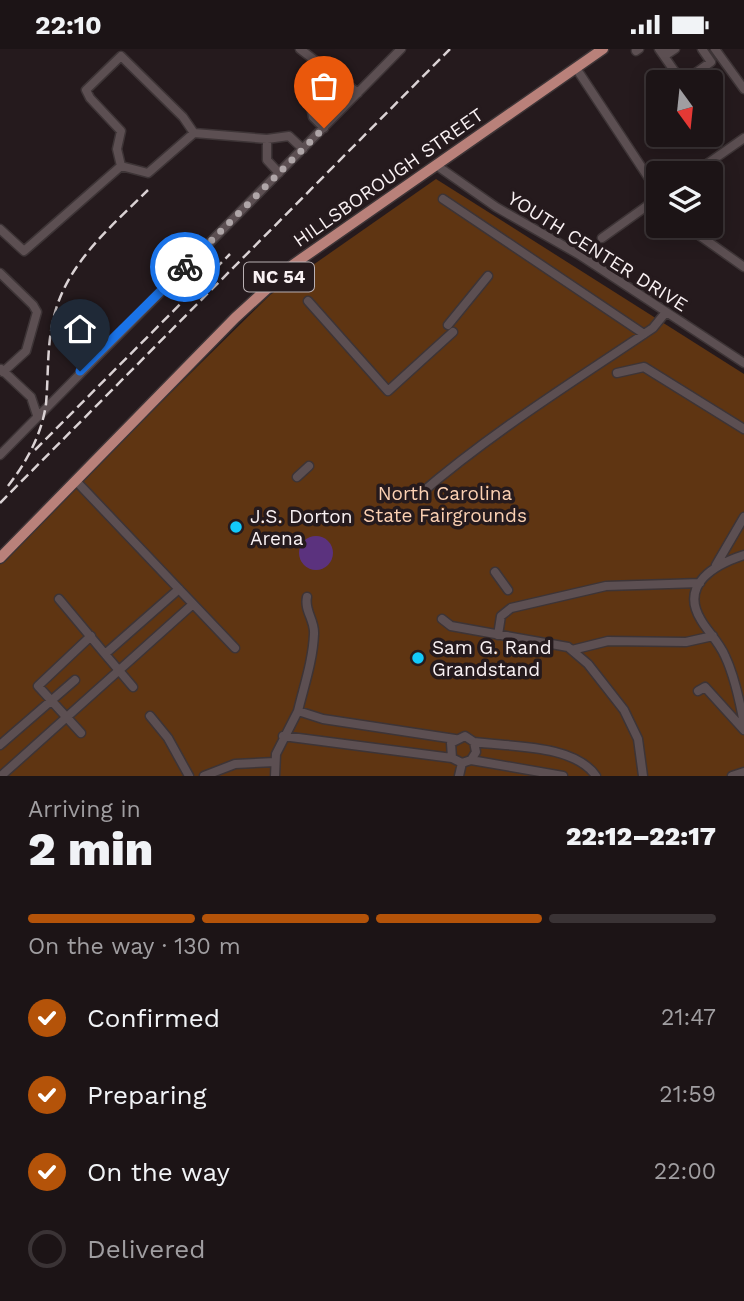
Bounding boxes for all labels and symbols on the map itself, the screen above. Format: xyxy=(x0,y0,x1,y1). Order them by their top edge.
pin xyxy=(294,56,354,128)
north arrow xyxy=(646,70,723,147)
street label: HILLSBOROUGH STREET xyxy=(289,103,488,252)
street label: YOUTH CENTER DRIVE xyxy=(503,186,692,316)
courier xyxy=(150,232,220,302)
road number: NC 54 xyxy=(244,262,314,291)
pin xyxy=(50,299,110,371)
park label: North Carolina State Fairgrounds xyxy=(363,482,527,527)
place label: J.S. Dorton Arena xyxy=(250,505,353,550)
marker: J.S. Dorton Arena xyxy=(228,519,244,535)
place label: Sam G. Rand Grandstand xyxy=(432,636,552,681)
marker: Sam G. Rand Grandstand xyxy=(410,650,426,666)

